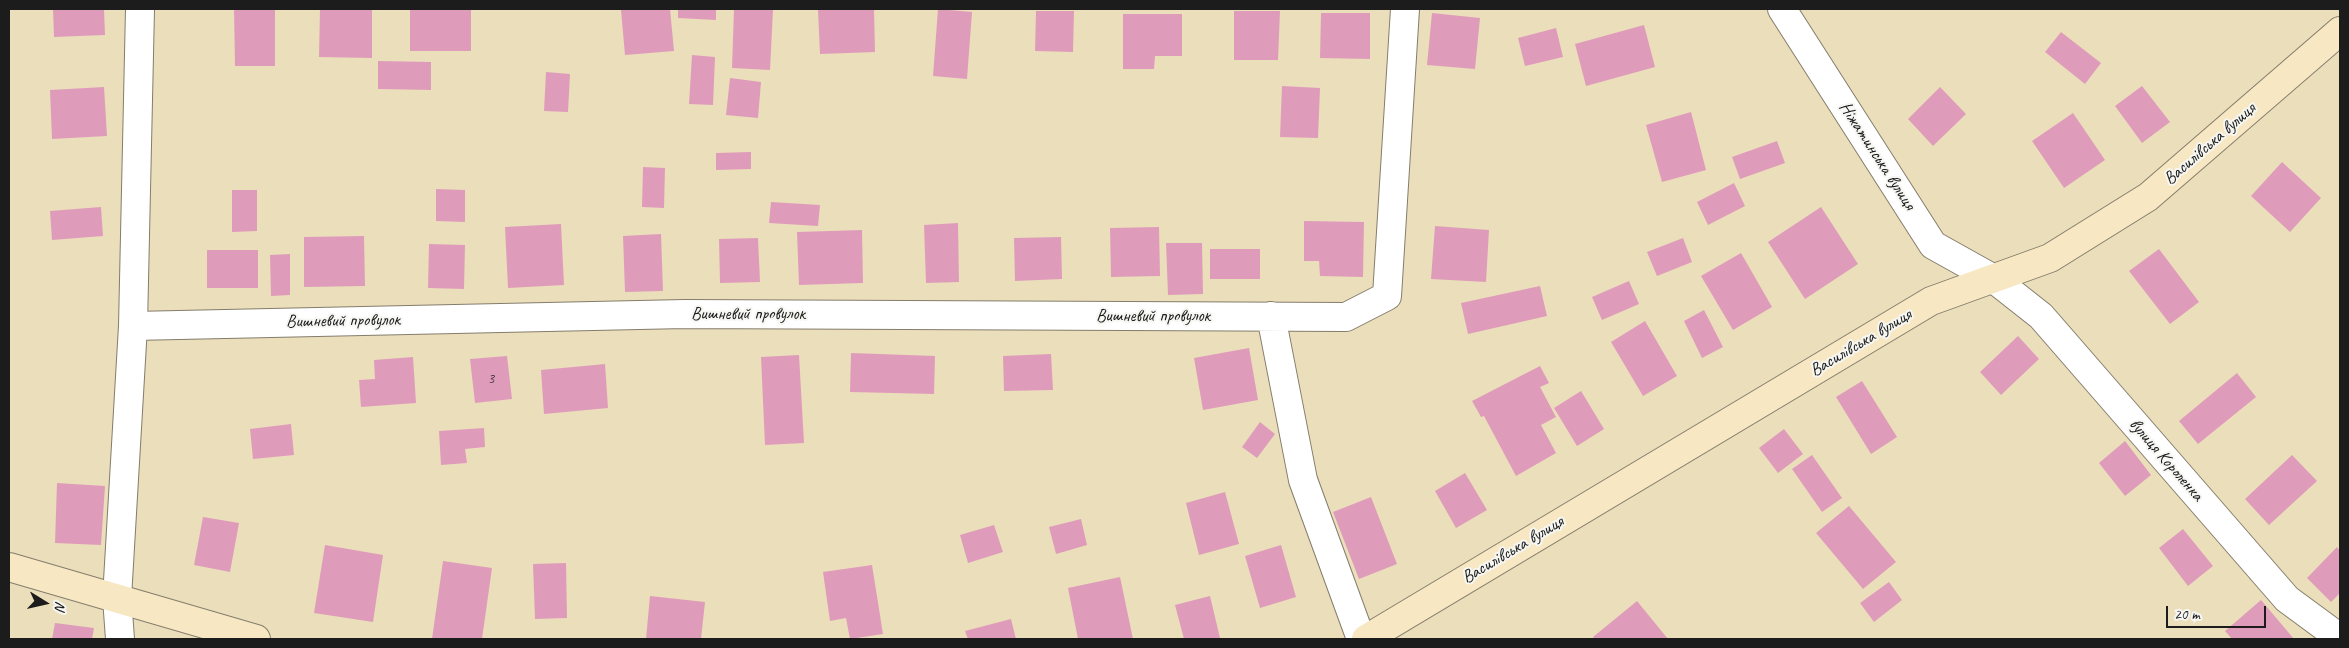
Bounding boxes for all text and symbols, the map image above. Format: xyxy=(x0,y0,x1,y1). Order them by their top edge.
street label: Ніжатинська вулиця xyxy=(1834,98,1920,214)
street label: Василівська вулиця xyxy=(2160,98,2260,190)
street label: Вишневий провулок xyxy=(691,303,805,325)
street label: Василівська вулиця xyxy=(1806,304,1916,382)
street label: Вишневий провулок xyxy=(1096,305,1210,327)
street label: Вишневий провулок xyxy=(286,309,400,333)
house number: 3 xyxy=(488,370,494,388)
street label: вулиця Короленка xyxy=(2124,414,2208,506)
street label: Василівська вулиця xyxy=(1458,511,1568,589)
north arrow xyxy=(20,578,70,628)
scale bar xyxy=(2169,596,2269,628)
text: N xyxy=(51,600,69,611)
text: 20 m xyxy=(2174,605,2200,624)

